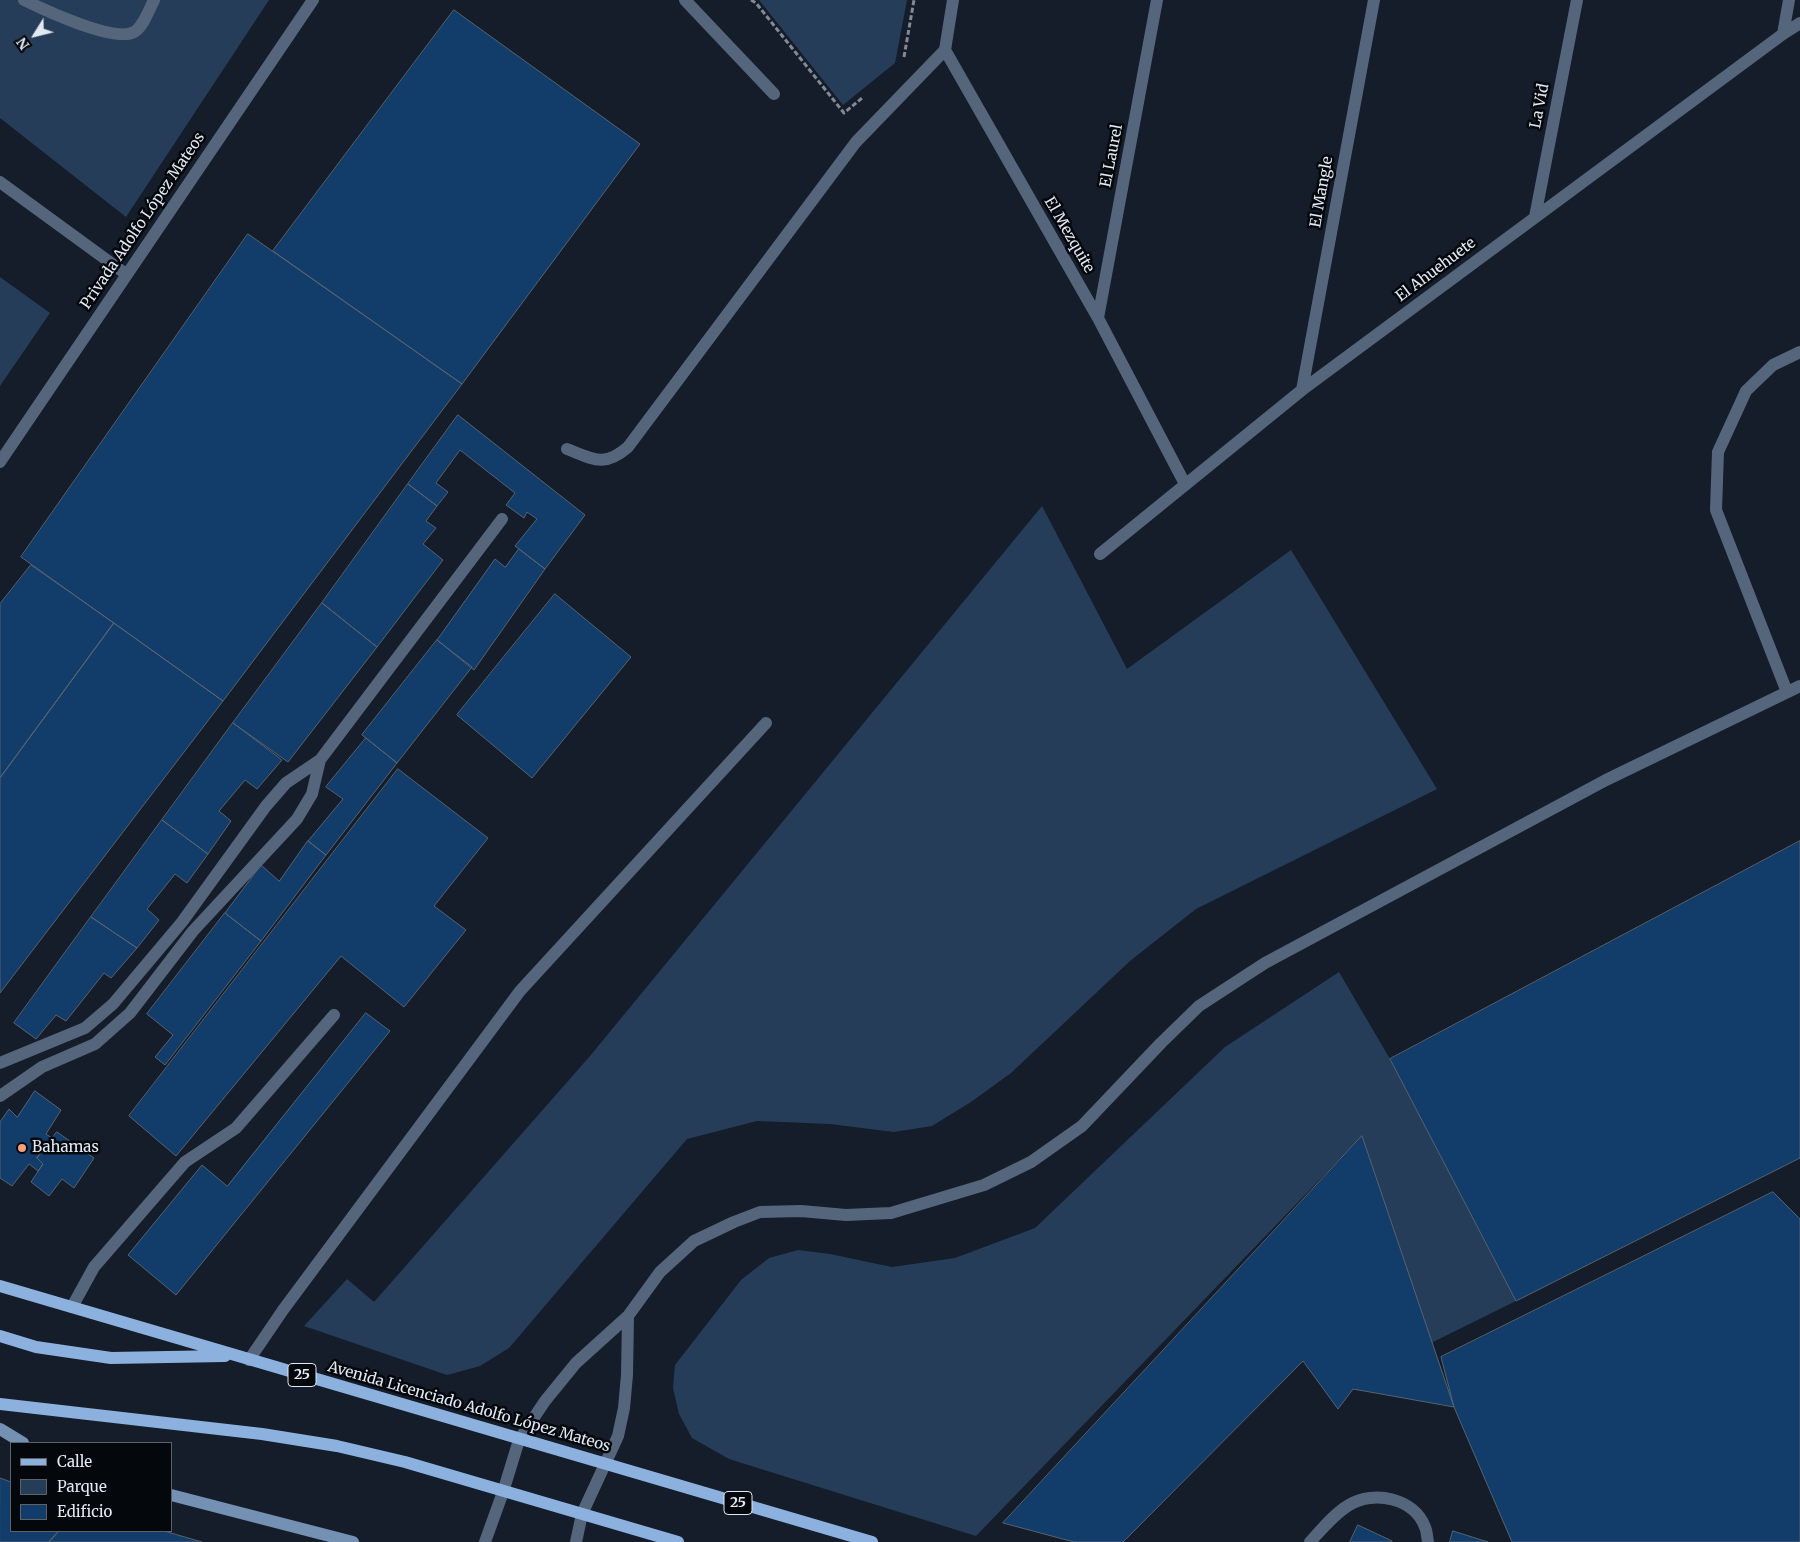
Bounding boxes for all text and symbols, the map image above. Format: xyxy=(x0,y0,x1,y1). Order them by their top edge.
north arrow xyxy=(10,10,60,60)
text: N xyxy=(12,34,33,54)
street label: La Vid xyxy=(1527,82,1553,130)
street label: El Laurel xyxy=(1097,123,1127,189)
street label: Privada Adolfo López Mateos xyxy=(77,129,209,313)
street label: El Mangle xyxy=(1307,155,1337,229)
street label: El Mezquite xyxy=(1040,194,1098,276)
street label: El Ahuehuete xyxy=(1393,234,1479,306)
place label: Bahamas xyxy=(32,1139,99,1157)
marker: Bahamas xyxy=(16,1142,28,1154)
street label: Avenida Licenciado Adolfo López Mateos xyxy=(326,1358,612,1456)
road number: 25 xyxy=(288,1364,316,1386)
legend xyxy=(10,1442,172,1532)
text: Calle xyxy=(57,1452,92,1471)
text: Parque xyxy=(57,1477,107,1496)
road number: 25 xyxy=(724,1492,752,1515)
text: Edificio xyxy=(57,1502,112,1521)

